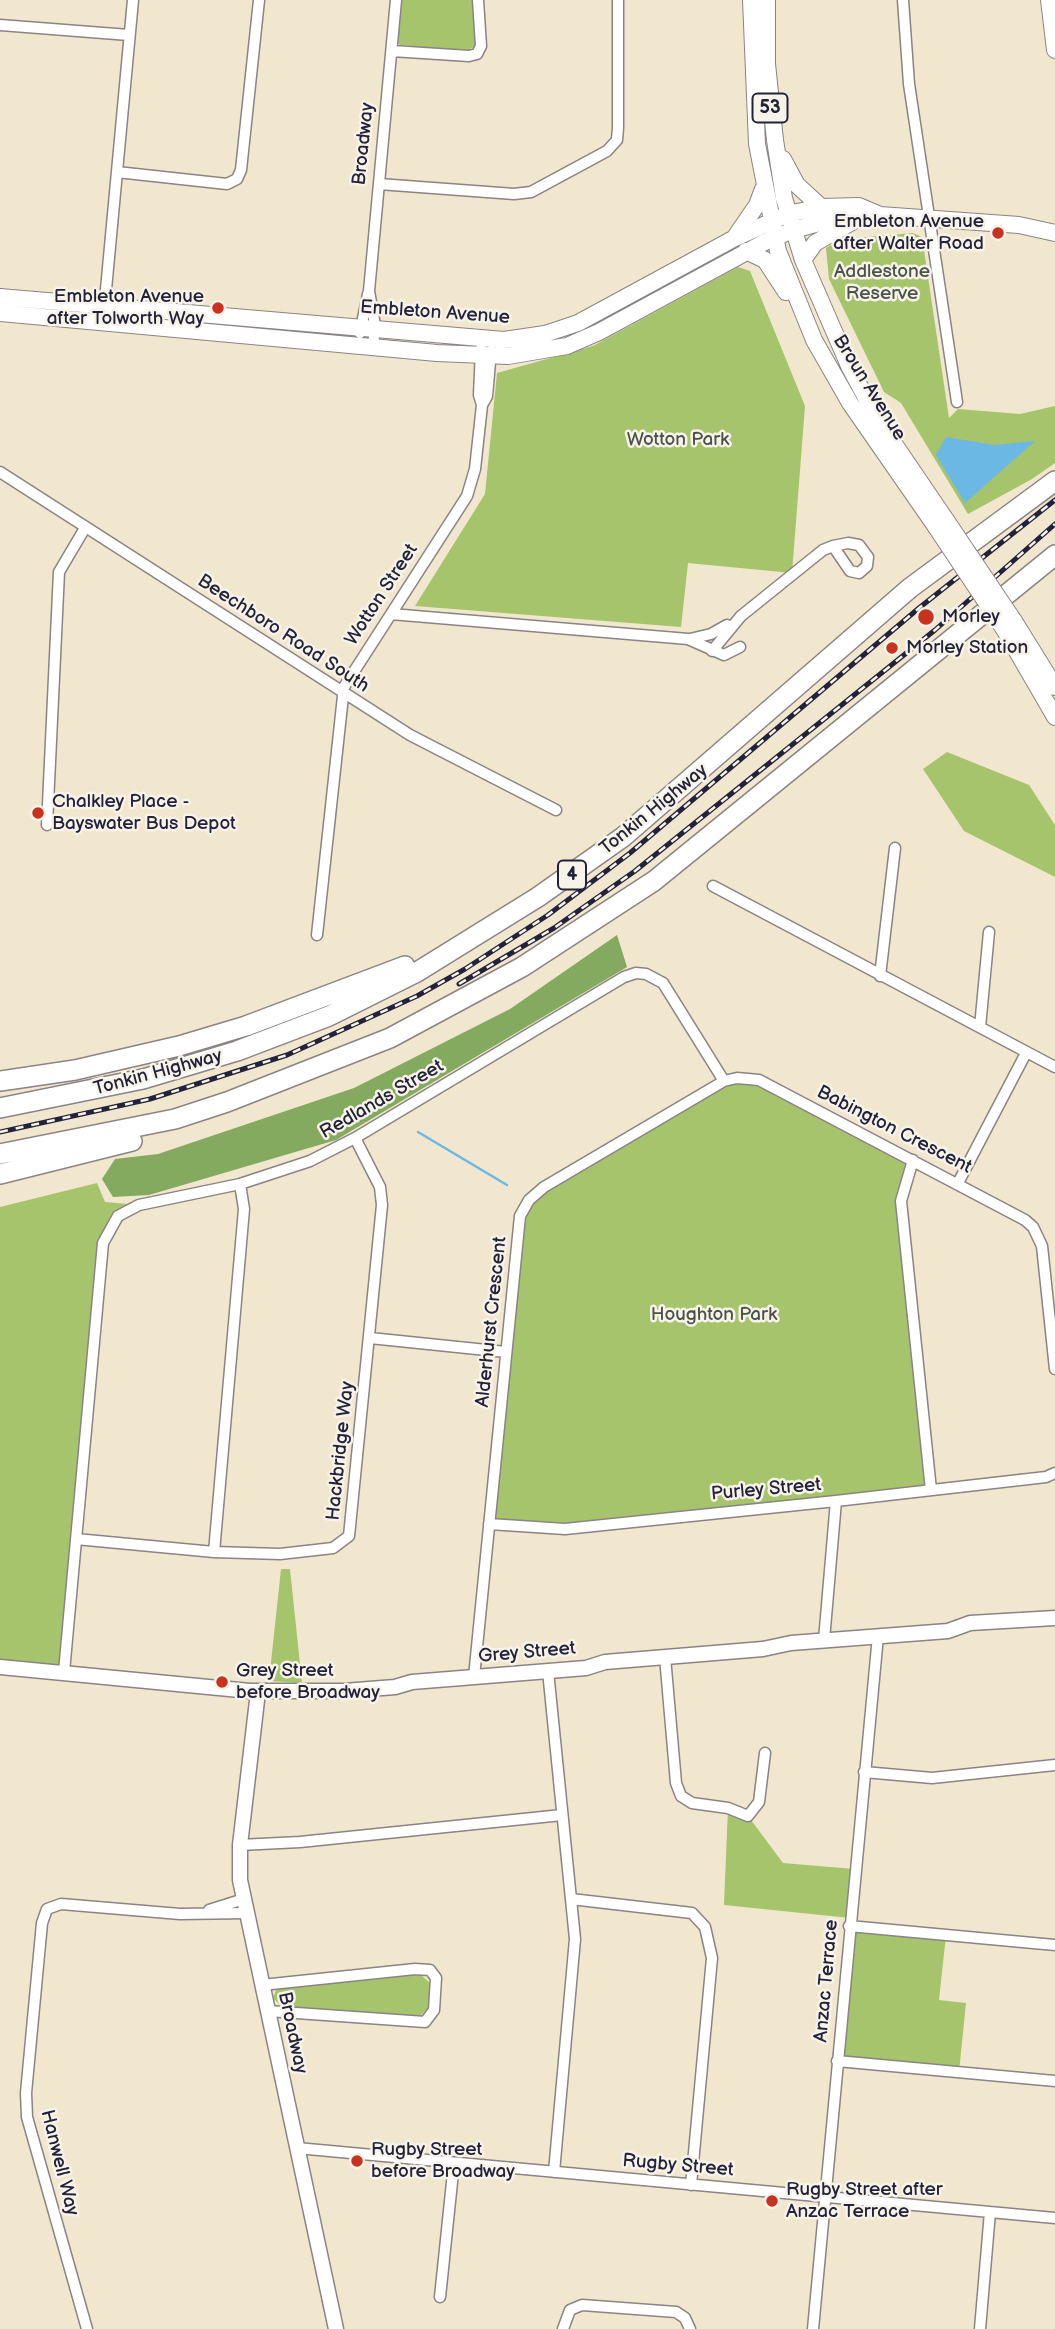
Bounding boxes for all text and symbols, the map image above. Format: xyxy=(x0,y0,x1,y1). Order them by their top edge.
road number: 53 xyxy=(752,94,788,122)
street label: Broadway xyxy=(348,101,380,187)
place label: Embleton Avenue after Walter Road xyxy=(833,211,984,255)
marker: Embleton Avenue after Walter Road xyxy=(990,225,1006,241)
park label: Addlestone Reserve xyxy=(834,261,930,305)
place label: Embleton Avenue after Tolworth Way xyxy=(47,286,204,330)
street label: Embleton Avenue xyxy=(359,296,511,330)
marker: Embleton Avenue after Tolworth Way xyxy=(210,300,226,316)
street label: Broun Avenue xyxy=(827,331,911,445)
park label: Wotton Park xyxy=(627,429,729,451)
street label: Wotton Street xyxy=(341,540,423,650)
street label: Beechboro Road South xyxy=(193,570,373,698)
place label: Morley xyxy=(942,606,1000,628)
marker: Morley xyxy=(916,607,936,627)
place label: Morley Station xyxy=(906,637,1028,659)
marker: Morley Station xyxy=(884,640,900,656)
street label: Tonkin Highway xyxy=(595,760,713,860)
place label: Chalkley Place - Bayswater Bus Depot xyxy=(52,791,236,835)
marker: Chalkley Place - Bayswater Bus Depot xyxy=(30,805,46,821)
road number: 4 xyxy=(558,860,586,890)
street label: Tonkin Highway xyxy=(91,1045,225,1101)
street label: Redlands Street xyxy=(316,1055,448,1145)
street label: Babington Crescent xyxy=(813,1081,975,1179)
street label: Alderhurst Crescent xyxy=(472,1236,512,1408)
park label: Houghton Park xyxy=(651,1304,777,1326)
street label: Hackbridge Way xyxy=(322,1380,360,1522)
street label: Purley Street xyxy=(710,1474,822,1506)
street label: Grey Street xyxy=(477,1637,577,1669)
place label: Grey Street before Broadway xyxy=(236,1660,380,1704)
marker: Grey Street before Broadway xyxy=(214,1674,230,1690)
street label: Anzac Terrace xyxy=(810,1919,844,2043)
street label: Broadway xyxy=(272,1990,312,2076)
street label: Hanwell Way xyxy=(35,2108,83,2218)
place label: Rugby Street before Broadway xyxy=(371,2139,515,2183)
street label: Rugby Street xyxy=(622,2150,734,2182)
marker: Rugby Street before Broadway xyxy=(349,2153,365,2169)
place label: Rugby Street after Anzac Terrace xyxy=(786,2179,943,2223)
marker: Rugby Street after Anzac Terrace xyxy=(764,2193,780,2209)

